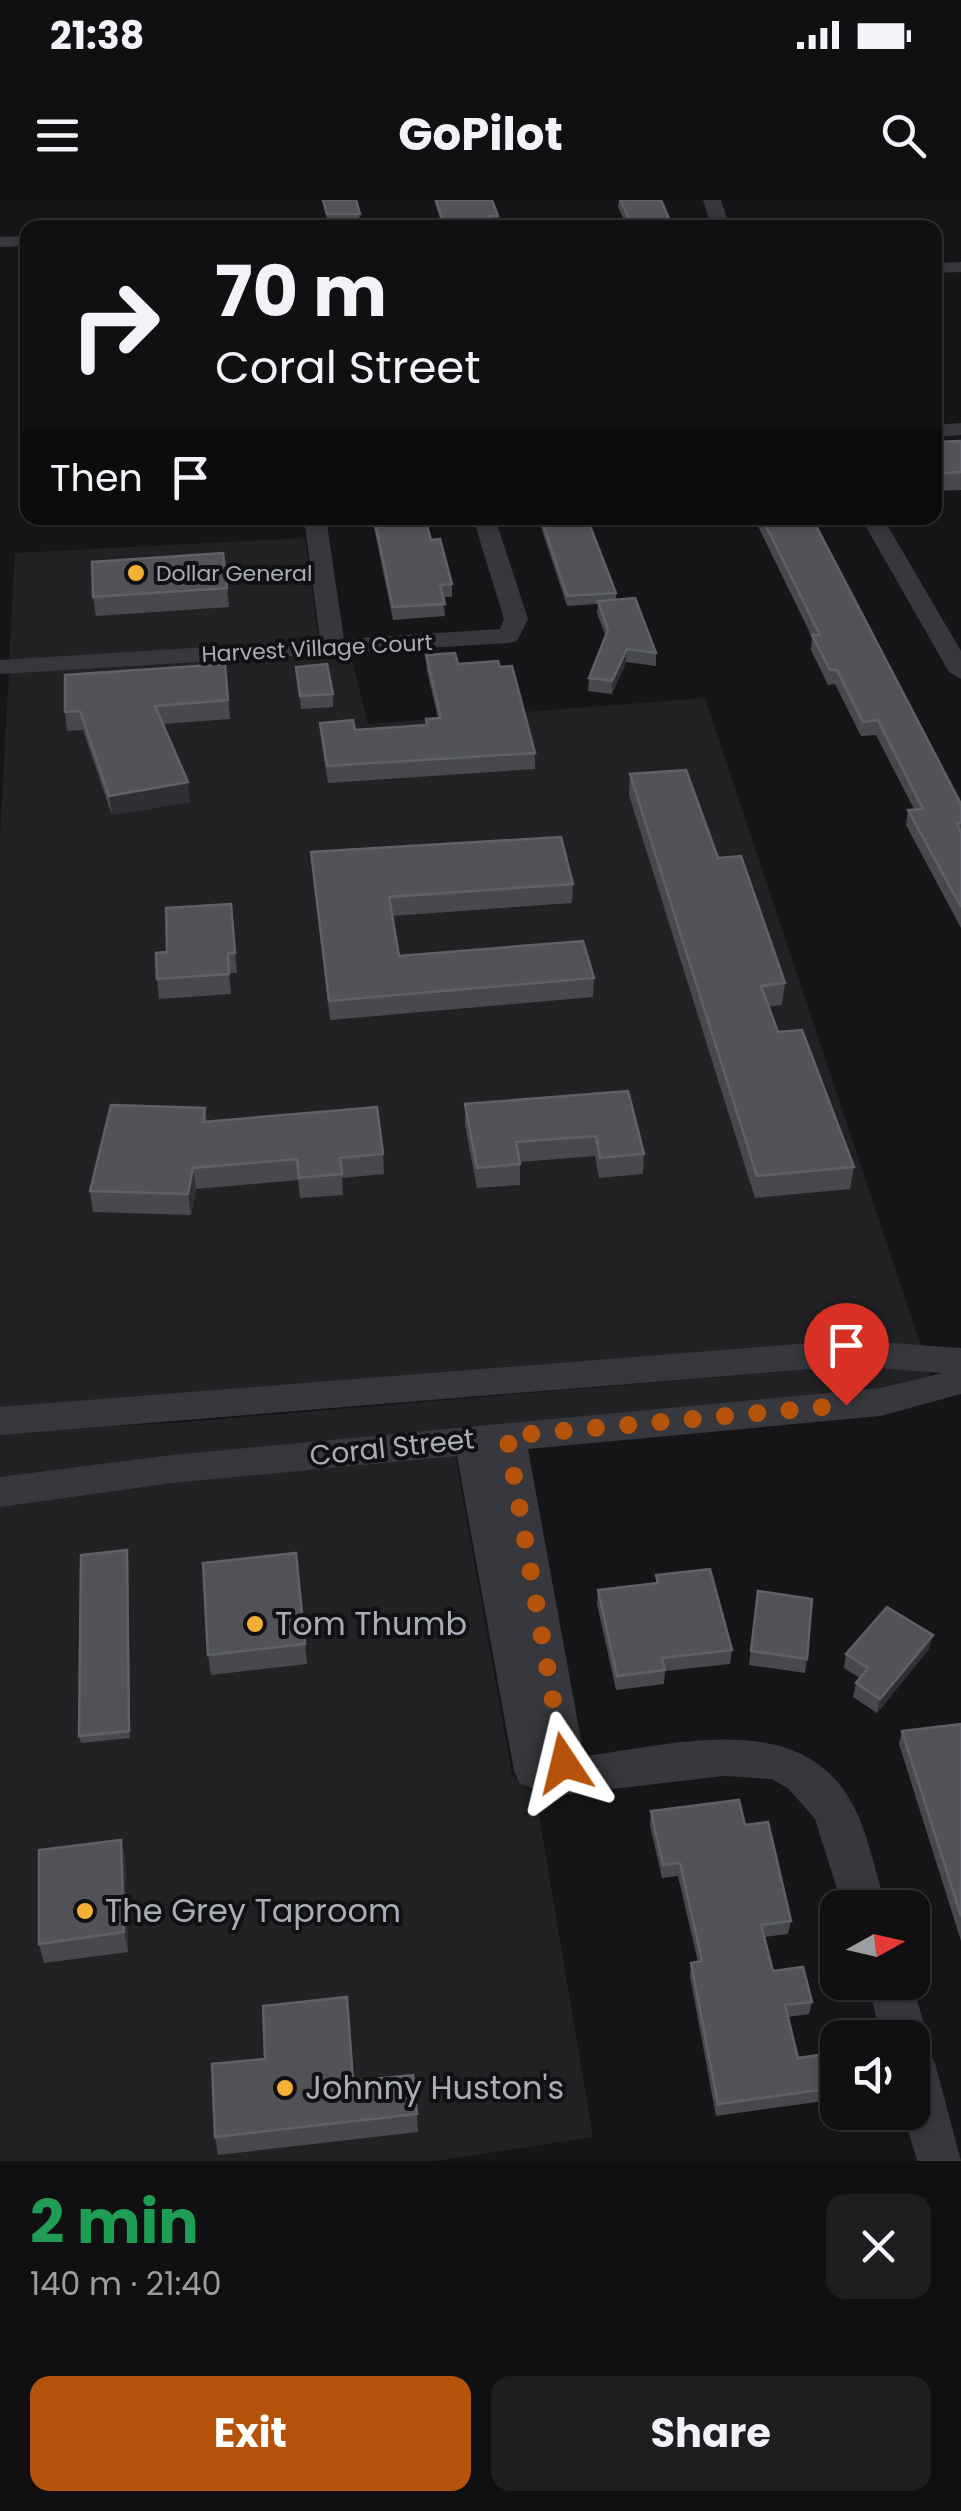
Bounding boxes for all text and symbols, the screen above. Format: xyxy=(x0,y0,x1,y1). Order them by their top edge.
text: 21:38 xyxy=(50,9,144,62)
text: GoPilot xyxy=(398,103,563,166)
icon: menu xyxy=(30,108,85,163)
icon: search xyxy=(876,108,931,163)
text: 70 m xyxy=(215,242,387,341)
icon: right xyxy=(50,260,180,390)
text: Coral Street xyxy=(215,336,481,399)
icon: arrive xyxy=(163,450,218,505)
text: Then xyxy=(50,451,143,504)
place label: Dollar General xyxy=(156,558,312,589)
marker: Dollar General xyxy=(125,562,147,584)
street label: Harvest Village Court xyxy=(201,627,433,670)
pin xyxy=(804,1303,889,1406)
icon: arrive xyxy=(819,1318,874,1373)
street label: Coral Street xyxy=(308,1419,476,1476)
place label: Tom Thumb xyxy=(275,1601,467,1646)
marker: Tom Thumb xyxy=(244,1613,266,1635)
position arrow xyxy=(512,1711,616,1815)
place label: The Grey Taproom xyxy=(105,1888,401,1933)
north arrow xyxy=(820,1890,930,2000)
map controls xyxy=(820,1890,930,2130)
marker: The Grey Taproom xyxy=(74,1900,96,1922)
button: sound xyxy=(820,2020,930,2130)
place label: Johnny Huston's xyxy=(305,2065,564,2110)
marker: Johnny Huston's xyxy=(274,2077,296,2099)
text: 2 min xyxy=(30,2180,199,2264)
button: close xyxy=(826,2194,931,2299)
text: 140 m · 21:40 xyxy=(30,2261,222,2306)
button: Exit xyxy=(30,2376,471,2491)
button: Share xyxy=(491,2376,931,2491)

